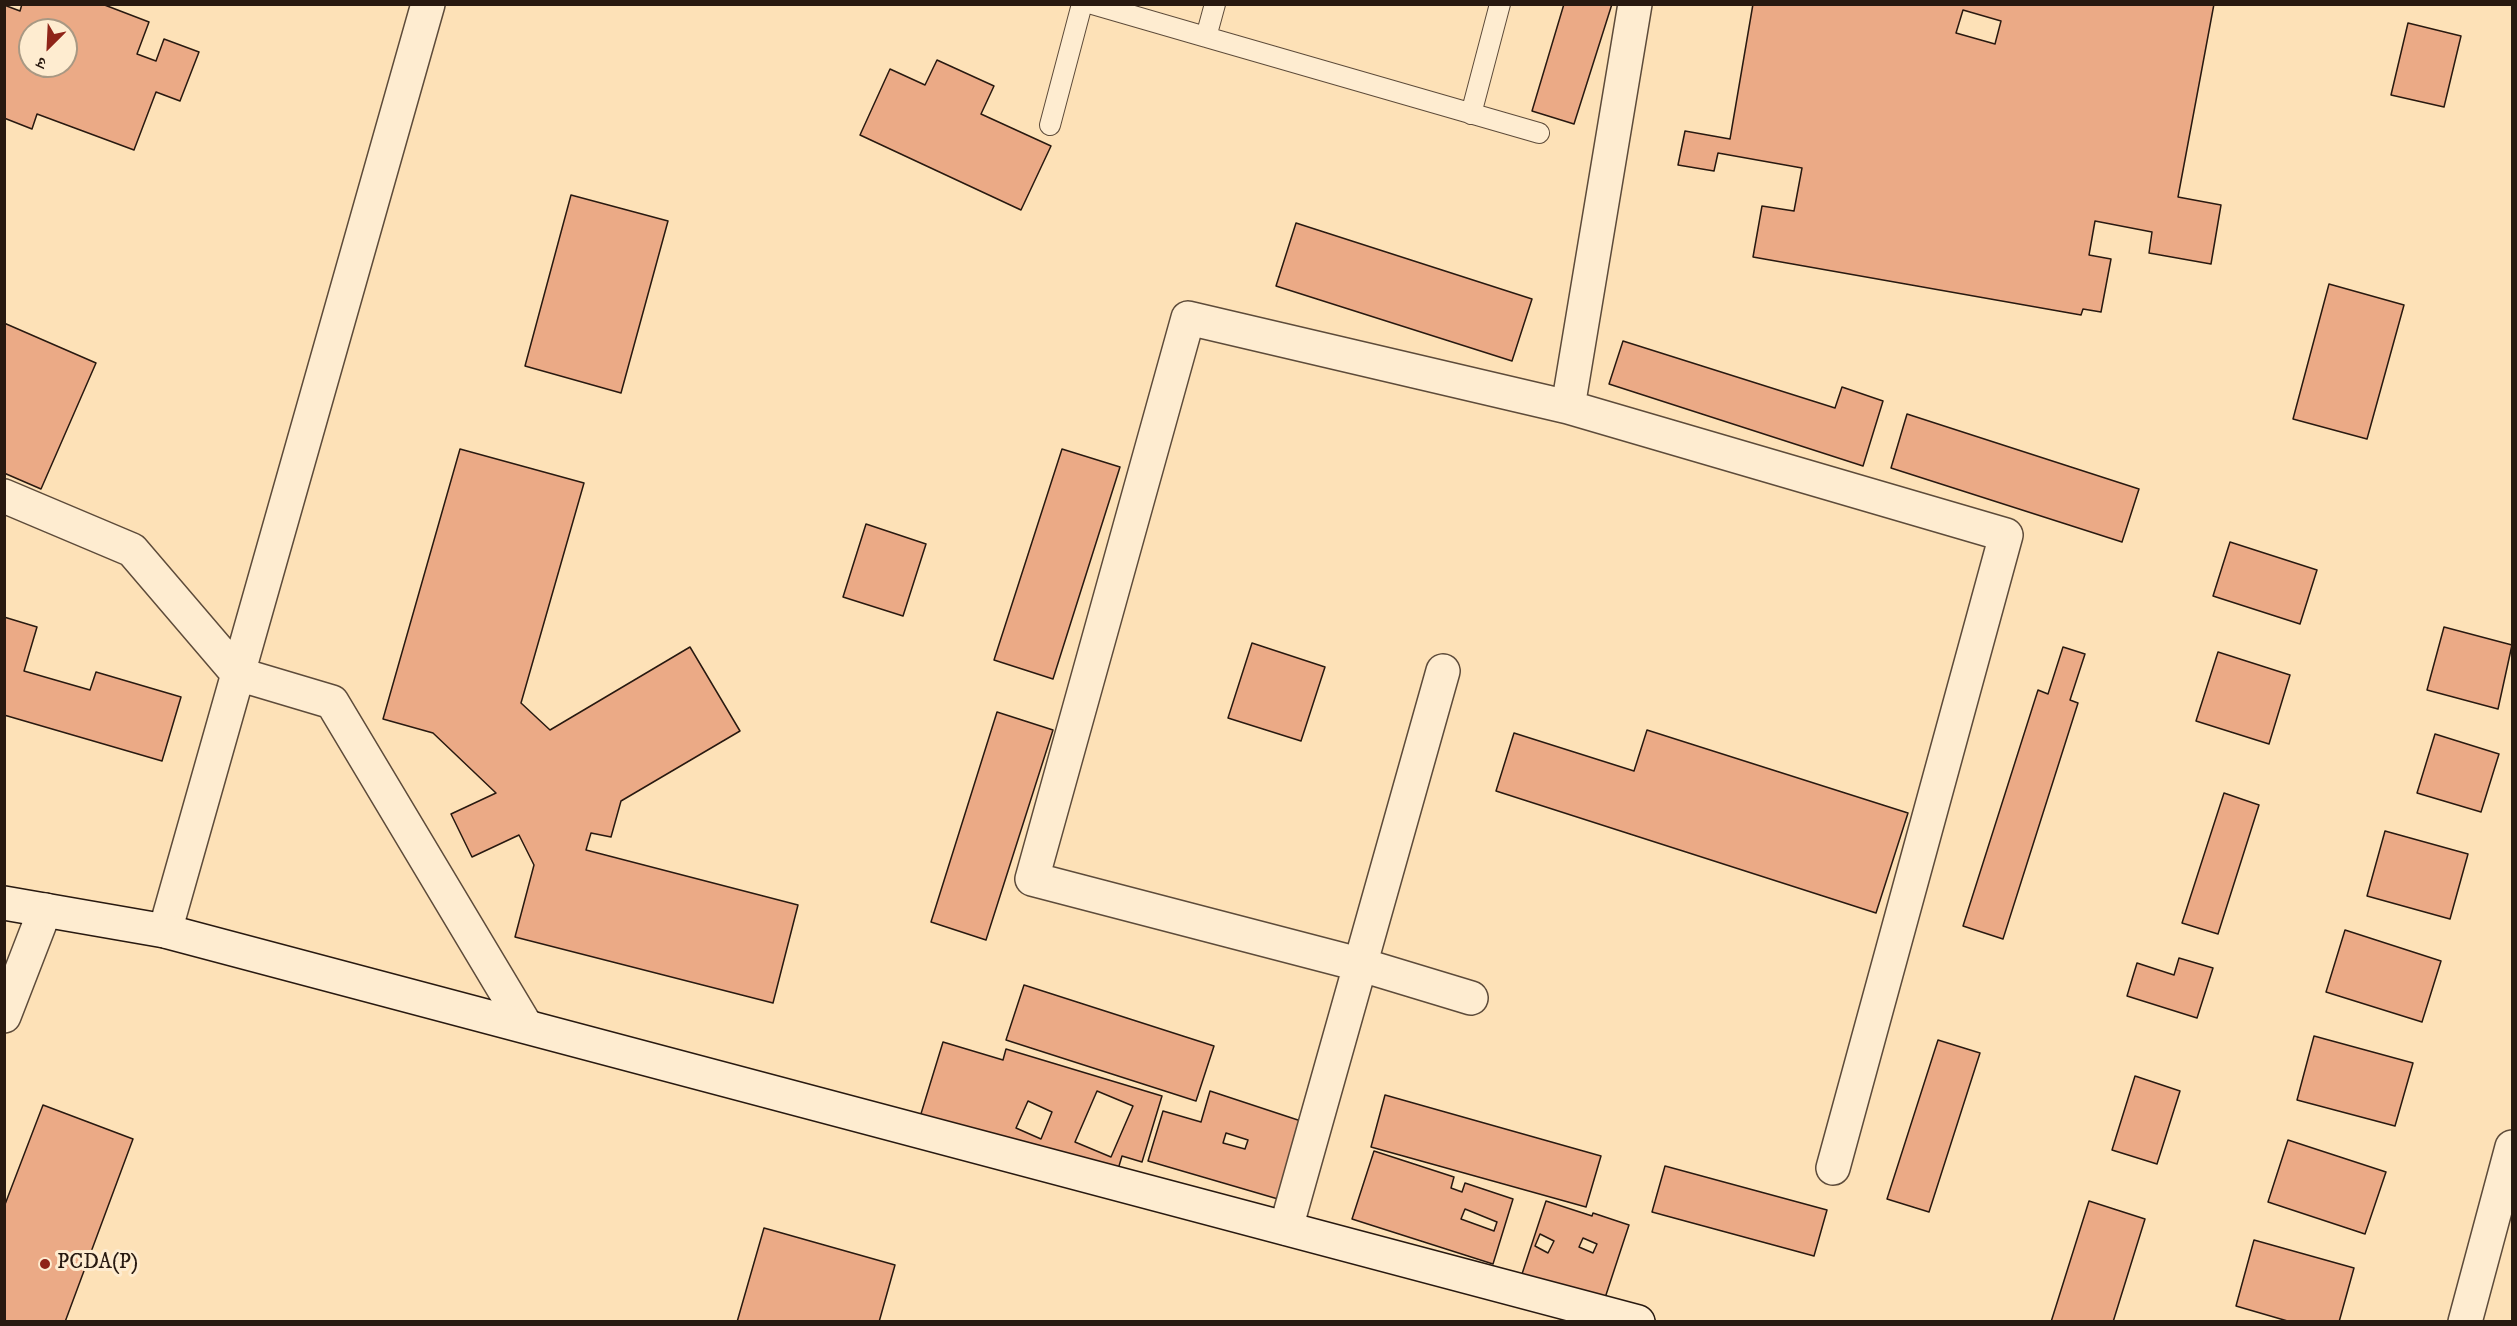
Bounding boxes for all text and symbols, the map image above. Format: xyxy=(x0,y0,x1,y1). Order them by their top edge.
north arrow xyxy=(18,18,78,78)
text: उ xyxy=(34,52,49,73)
place label: PCDA(P) xyxy=(57,1251,138,1277)
marker: PCDA(P) xyxy=(38,1257,52,1271)

